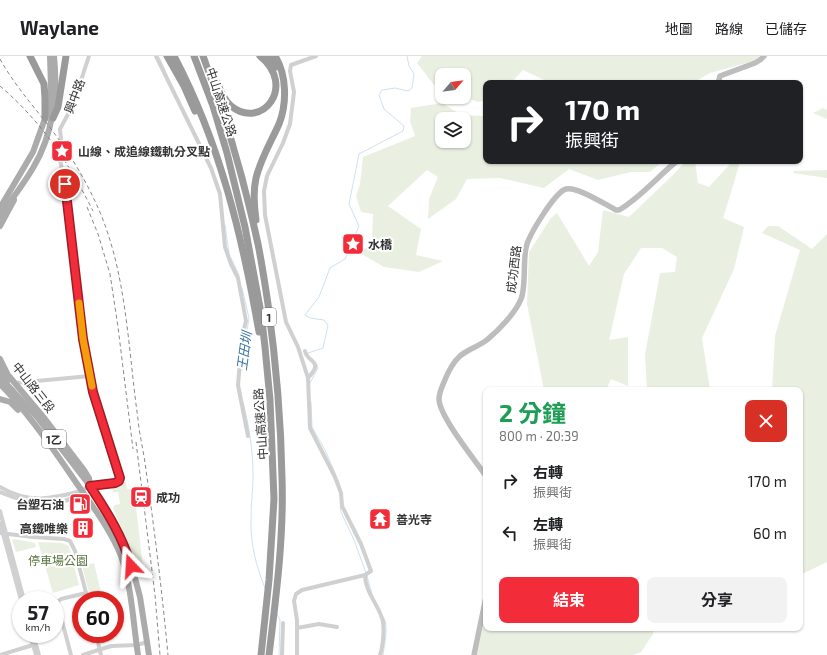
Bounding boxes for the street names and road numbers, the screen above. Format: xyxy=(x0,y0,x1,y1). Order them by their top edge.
street label: 中山高速公路 xyxy=(204,66,240,138)
street label: 興中路 xyxy=(61,77,87,115)
street label: 成功西路 xyxy=(503,244,523,294)
road number: 1 xyxy=(262,308,276,326)
street label: 中山路三段 xyxy=(10,359,58,415)
street label: 中山高速公路 xyxy=(251,388,269,460)
road number: 1乙 xyxy=(42,430,66,448)

